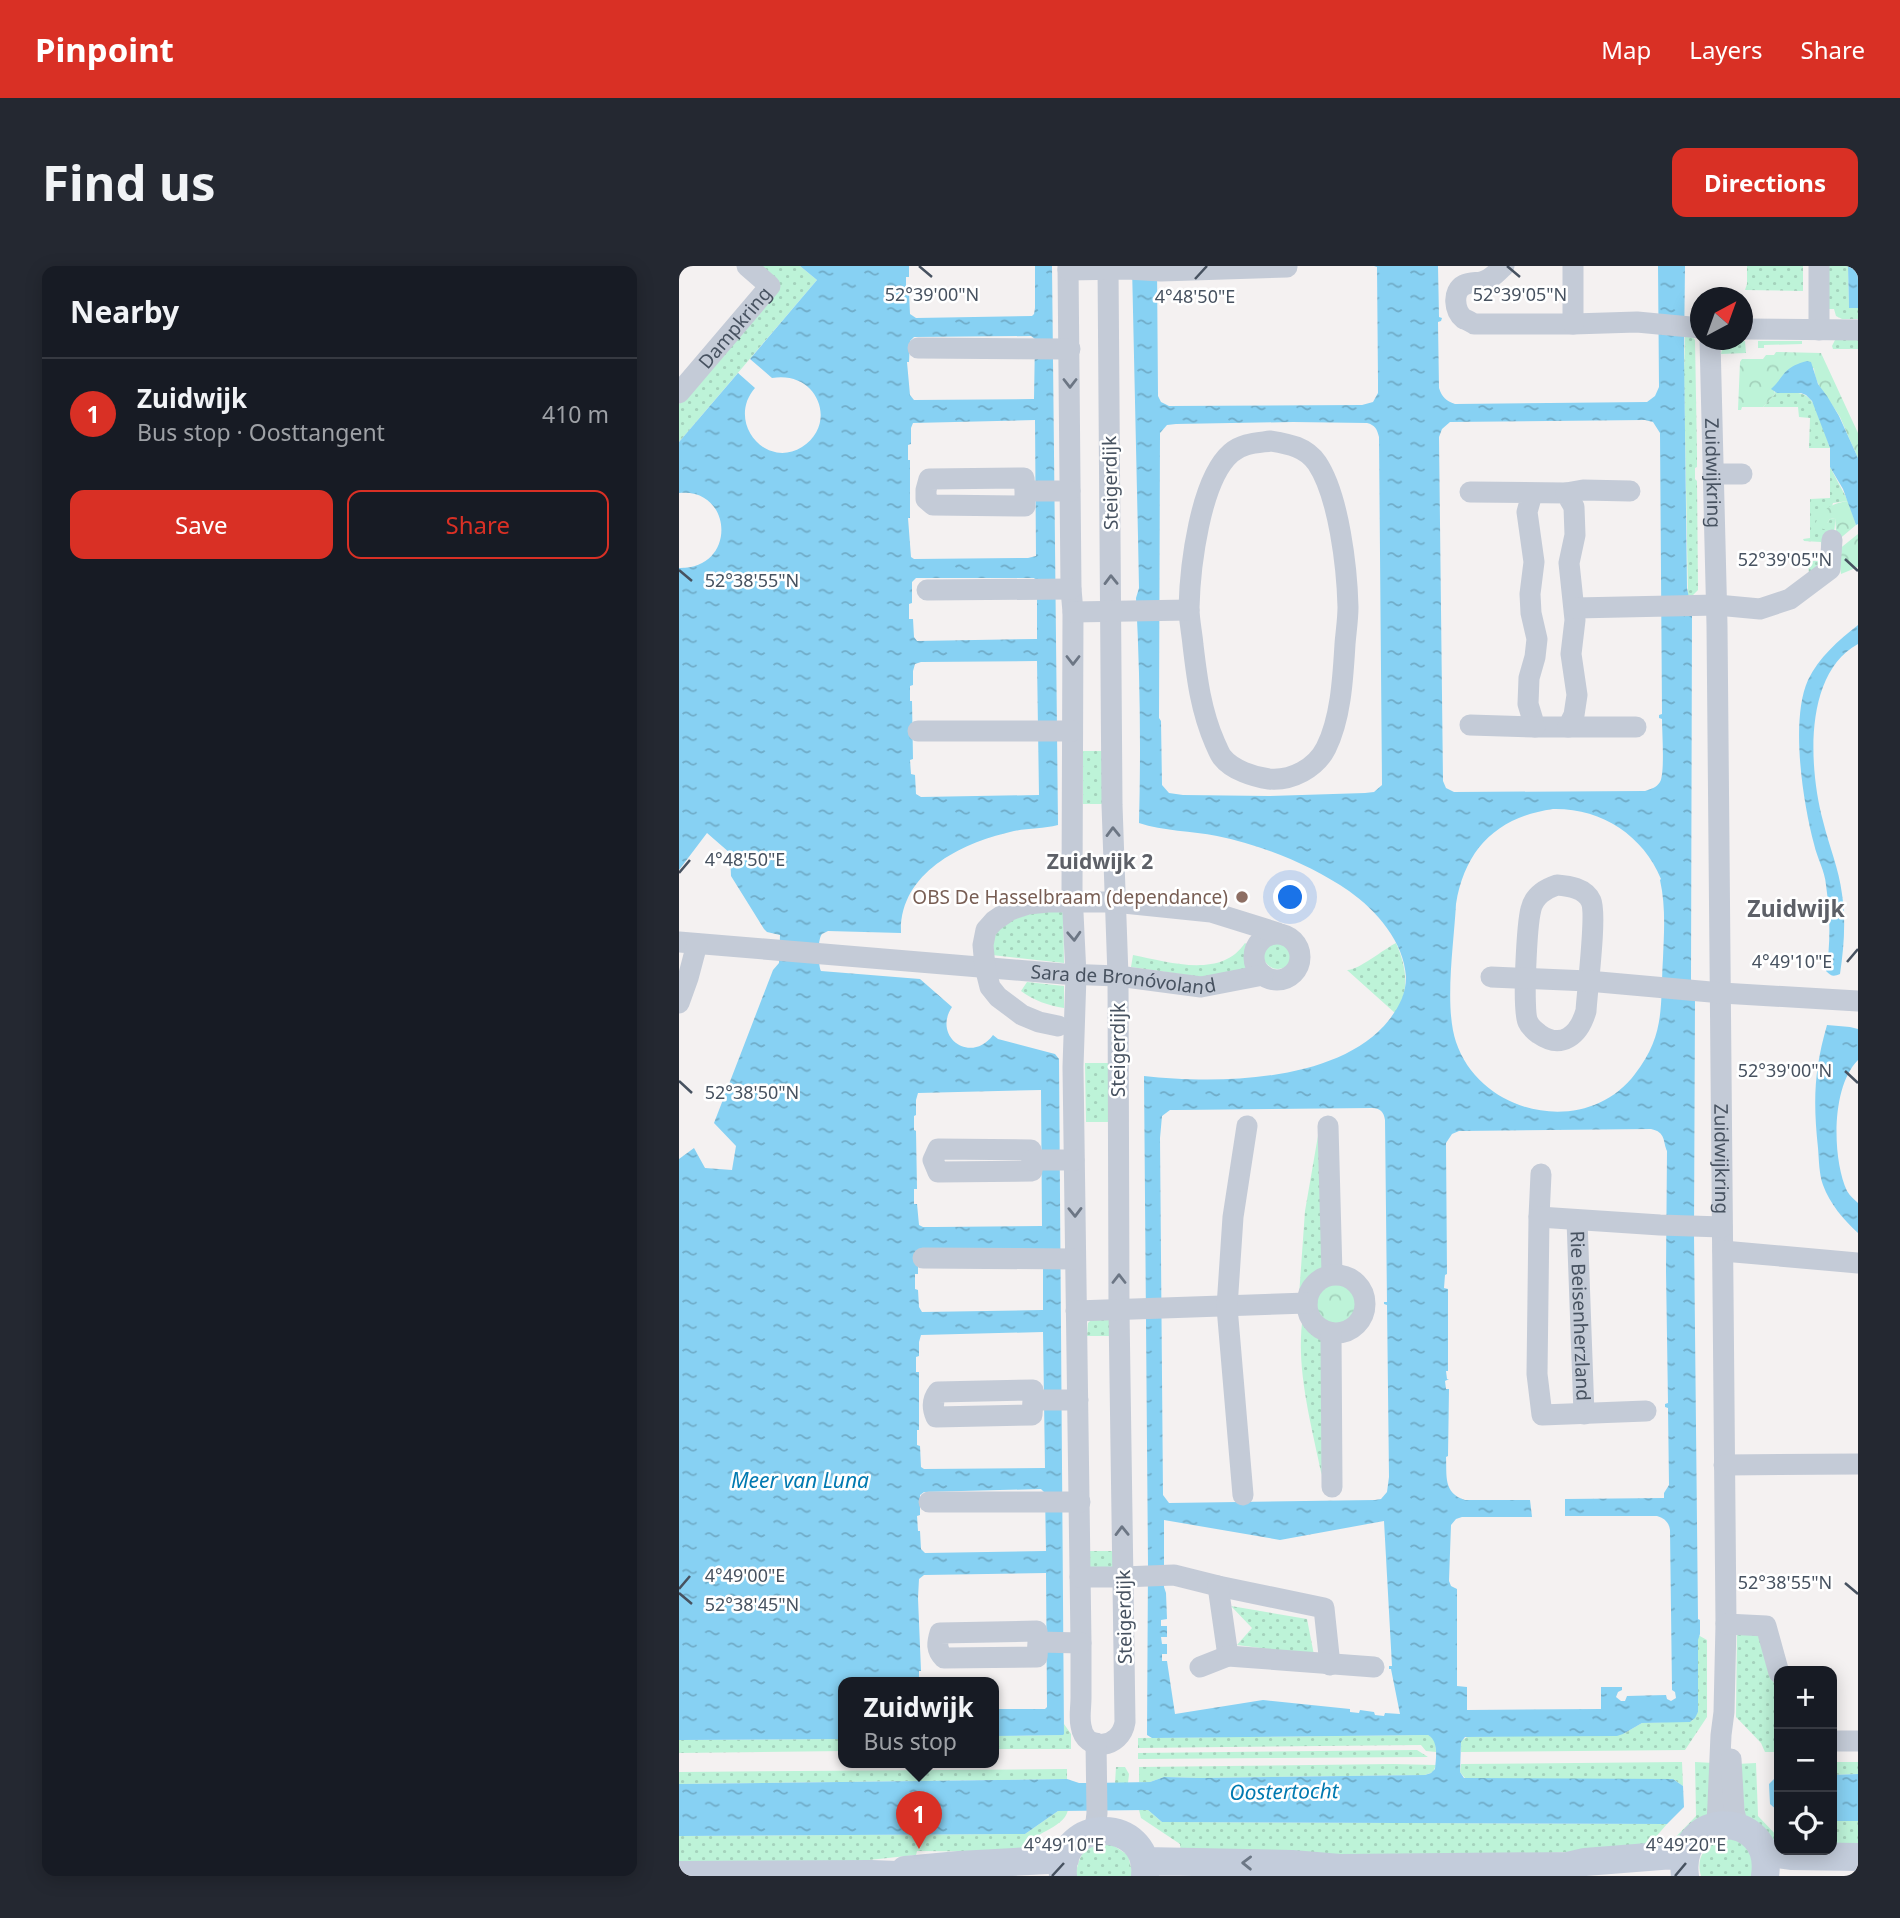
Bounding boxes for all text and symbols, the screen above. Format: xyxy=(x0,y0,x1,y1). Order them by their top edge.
text: Pinpoint xyxy=(35,27,174,72)
text: Map xyxy=(1601,33,1651,66)
text: Layers xyxy=(1689,33,1763,66)
text: Share xyxy=(1801,33,1865,66)
button: Directions xyxy=(1672,148,1858,217)
text: Find us xyxy=(42,149,216,215)
street label: Dampkring xyxy=(692,281,777,374)
text: 52°39'00"N xyxy=(885,282,979,306)
text: 52°39'05"N xyxy=(1473,282,1567,306)
text: 4°48'50"E xyxy=(1155,284,1235,308)
north arrow xyxy=(1690,287,1753,350)
text: Nearby xyxy=(70,291,179,332)
one-way arrow xyxy=(1062,378,1078,389)
text: Zuidwijk xyxy=(137,380,247,416)
text: 1 xyxy=(86,398,100,430)
text: 410 m xyxy=(542,398,609,430)
text: Bus stop · Oosttangent xyxy=(137,416,385,448)
street label: Zuidwijkring xyxy=(1699,417,1728,528)
street label: Steigerdijk xyxy=(1096,436,1124,530)
button: Save xyxy=(70,490,333,559)
button: Share xyxy=(347,490,609,559)
text: 52°39'05"N xyxy=(1738,547,1832,571)
text: 52°38'55"N xyxy=(705,568,799,592)
one-way arrow xyxy=(1103,574,1118,585)
one-way arrow xyxy=(1065,655,1081,665)
one-way arrow xyxy=(1105,826,1120,837)
text: 4°48'50"E xyxy=(705,847,785,871)
district label: Zuidwijk 2 xyxy=(1047,847,1153,875)
your location xyxy=(1273,880,1307,914)
place label: OBS De Hasselbraam (dependance) xyxy=(912,884,1228,910)
marker: OBS De Hasselbraam (dependance) xyxy=(1234,889,1250,905)
district label: Zuidwijk xyxy=(1747,892,1845,924)
one-way arrow xyxy=(1066,931,1081,942)
text: 4°49'10"E xyxy=(1752,949,1832,973)
street label: Sara de Bronóvoland xyxy=(1030,958,1218,1000)
street label: Steigerdijk xyxy=(1105,1003,1131,1097)
text: 52°39'00"N xyxy=(1738,1058,1832,1082)
text: 52°38'50"N xyxy=(705,1080,799,1104)
street label: Zuidwijkring xyxy=(1708,1104,1735,1214)
one-way arrow xyxy=(1067,1208,1083,1218)
street label: Rie Beisenherzland xyxy=(1564,1230,1597,1401)
one-way arrow xyxy=(1111,1274,1127,1284)
water label: Meer van Luna xyxy=(731,1466,869,1494)
one-way arrow xyxy=(1115,1526,1130,1537)
text: 4°49'00"E xyxy=(705,1563,785,1587)
street label: Steigerdijk xyxy=(1110,1570,1138,1664)
text: 52°38'55"N xyxy=(1738,1570,1832,1594)
text: 52°38'45"N xyxy=(705,1592,799,1616)
map controls xyxy=(1774,1666,1837,1855)
button: + xyxy=(1774,1666,1837,1729)
popup xyxy=(838,1677,999,1768)
text: Zuidwijk xyxy=(863,1689,974,1725)
text: Bus stop xyxy=(863,1725,957,1757)
button: − xyxy=(1774,1729,1837,1792)
water label: Oostertocht xyxy=(1229,1776,1340,1806)
pin: 1 xyxy=(896,1791,942,1849)
button: locate xyxy=(1774,1792,1837,1855)
text: 4°49'10"E xyxy=(1024,1832,1104,1856)
text: 4°49'20"E xyxy=(1646,1832,1726,1856)
one-way arrow xyxy=(1242,1856,1253,1871)

